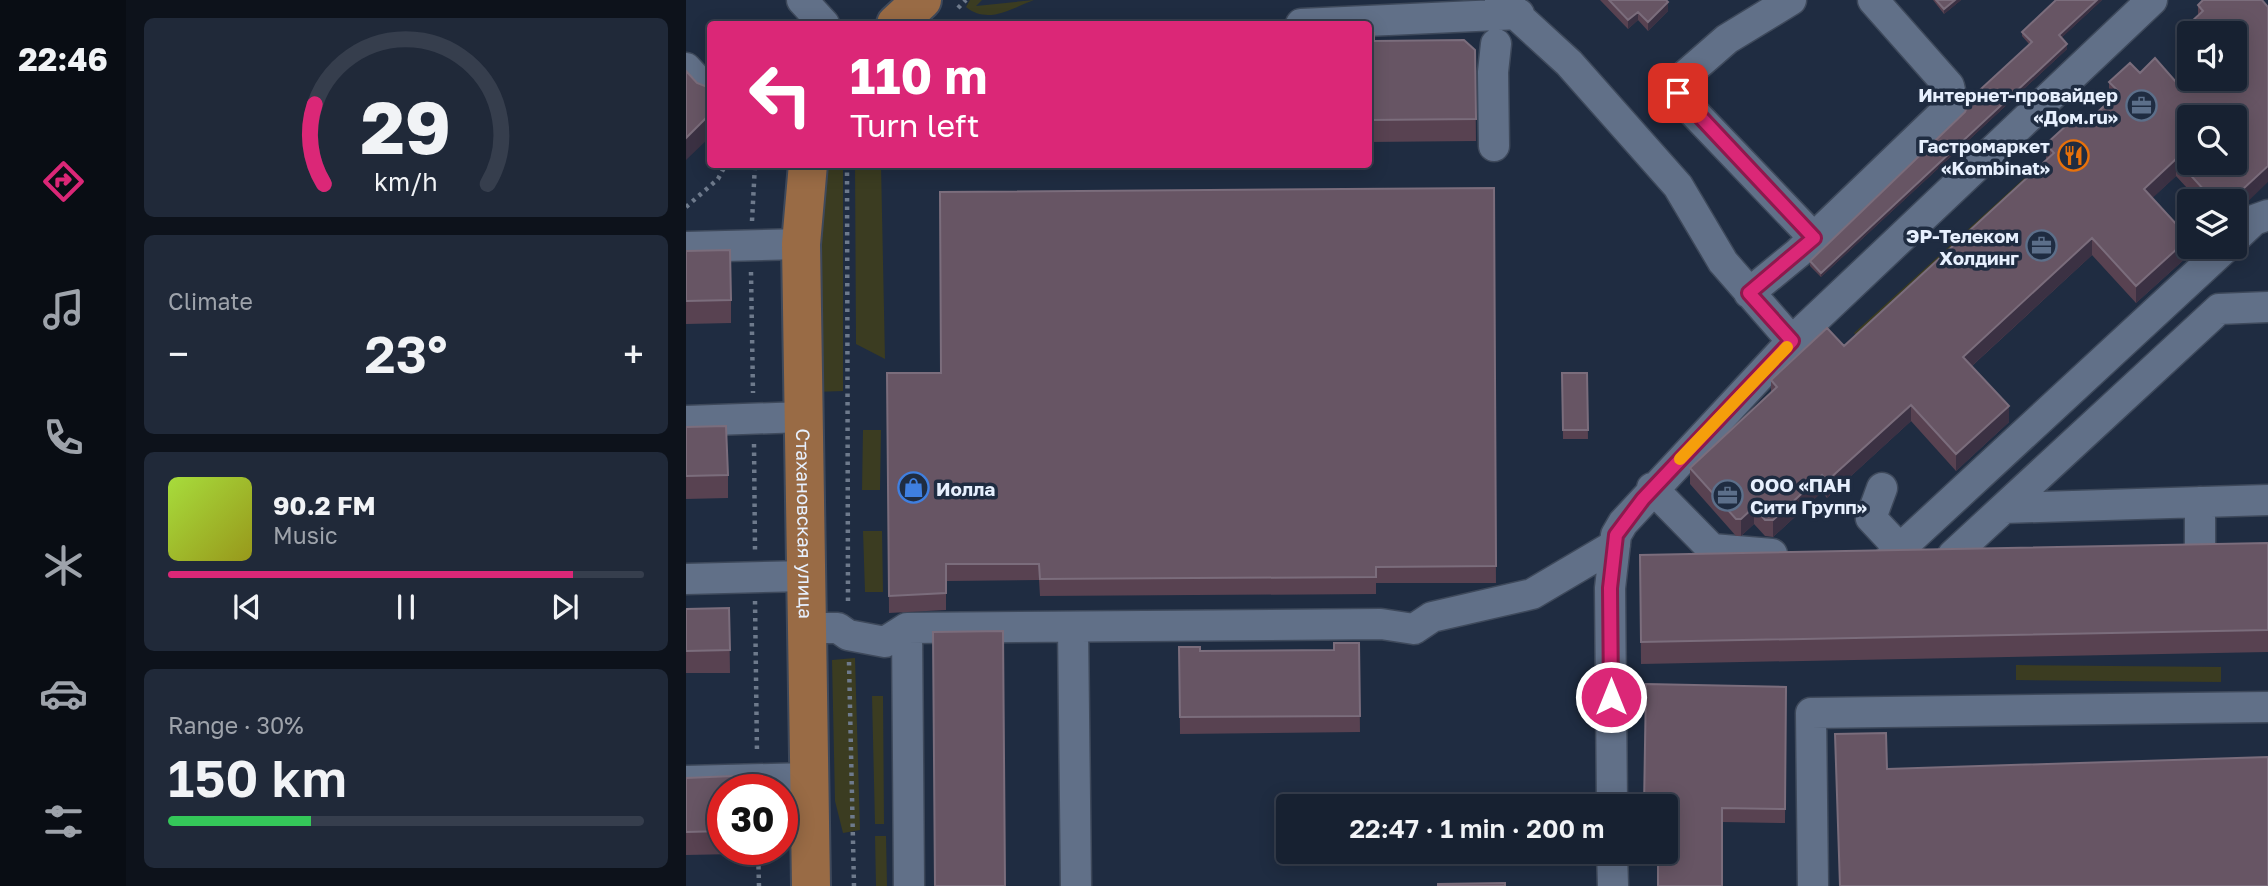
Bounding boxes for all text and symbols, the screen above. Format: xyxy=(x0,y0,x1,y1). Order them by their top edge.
map controls xyxy=(2177,21,2247,259)
button: sound xyxy=(2177,21,2247,91)
text: 22:46 xyxy=(18,40,108,78)
text: 110 m xyxy=(850,46,987,105)
icon: left xyxy=(735,49,826,140)
pin xyxy=(1648,63,1708,123)
icon: arrive xyxy=(1659,74,1697,112)
text: 29 xyxy=(361,83,451,170)
place label: Интернет-провайдер «Дом.ru» xyxy=(1918,83,2118,128)
office icon: Интернет-провайдер «Дом.ru» xyxy=(2124,88,2158,122)
button: search xyxy=(2177,105,2247,175)
text: Turn left xyxy=(850,106,979,144)
place label: Гастромаркет «Kombinat» xyxy=(1918,134,2050,179)
restaurant icon: Гастромаркет «Kombinat» xyxy=(2056,139,2090,173)
icon: directions xyxy=(39,157,88,206)
text: km/h xyxy=(374,165,438,196)
button: layers xyxy=(2177,189,2247,259)
place label: ЭР-Телеком Холдинг xyxy=(1906,224,2019,269)
office icon: ЭР-Телеком Холдинг xyxy=(2025,229,2059,263)
icon: music xyxy=(39,285,88,334)
text: Climate xyxy=(168,287,253,315)
text: 23° xyxy=(365,322,447,384)
text: − xyxy=(168,331,189,376)
text: + xyxy=(623,331,644,376)
icon: phone xyxy=(39,413,88,462)
street label: Стахановская улица xyxy=(792,428,818,619)
shop icon: Иолла xyxy=(896,471,930,505)
place label: ООО «ПАН Сити Групп» xyxy=(1750,473,1867,518)
place label: Иолла xyxy=(936,477,995,500)
office icon: ООО «ПАН Сити Групп» xyxy=(1710,478,1744,512)
text: 90.2 FM xyxy=(273,490,376,521)
text: Music xyxy=(273,521,338,549)
icon: climate xyxy=(39,541,88,590)
icon: previous xyxy=(228,588,266,626)
icon: pause xyxy=(387,588,425,626)
icon: next xyxy=(546,588,584,626)
position arrow xyxy=(1574,660,1648,734)
icon: car xyxy=(39,669,88,718)
text: Range · 30% xyxy=(168,711,303,739)
text: 150 km xyxy=(168,746,347,808)
speed limit sign: 30 xyxy=(707,774,798,865)
icon: filters xyxy=(39,797,88,846)
text: 22:47 · 1 min · 200 m xyxy=(1350,813,1604,844)

